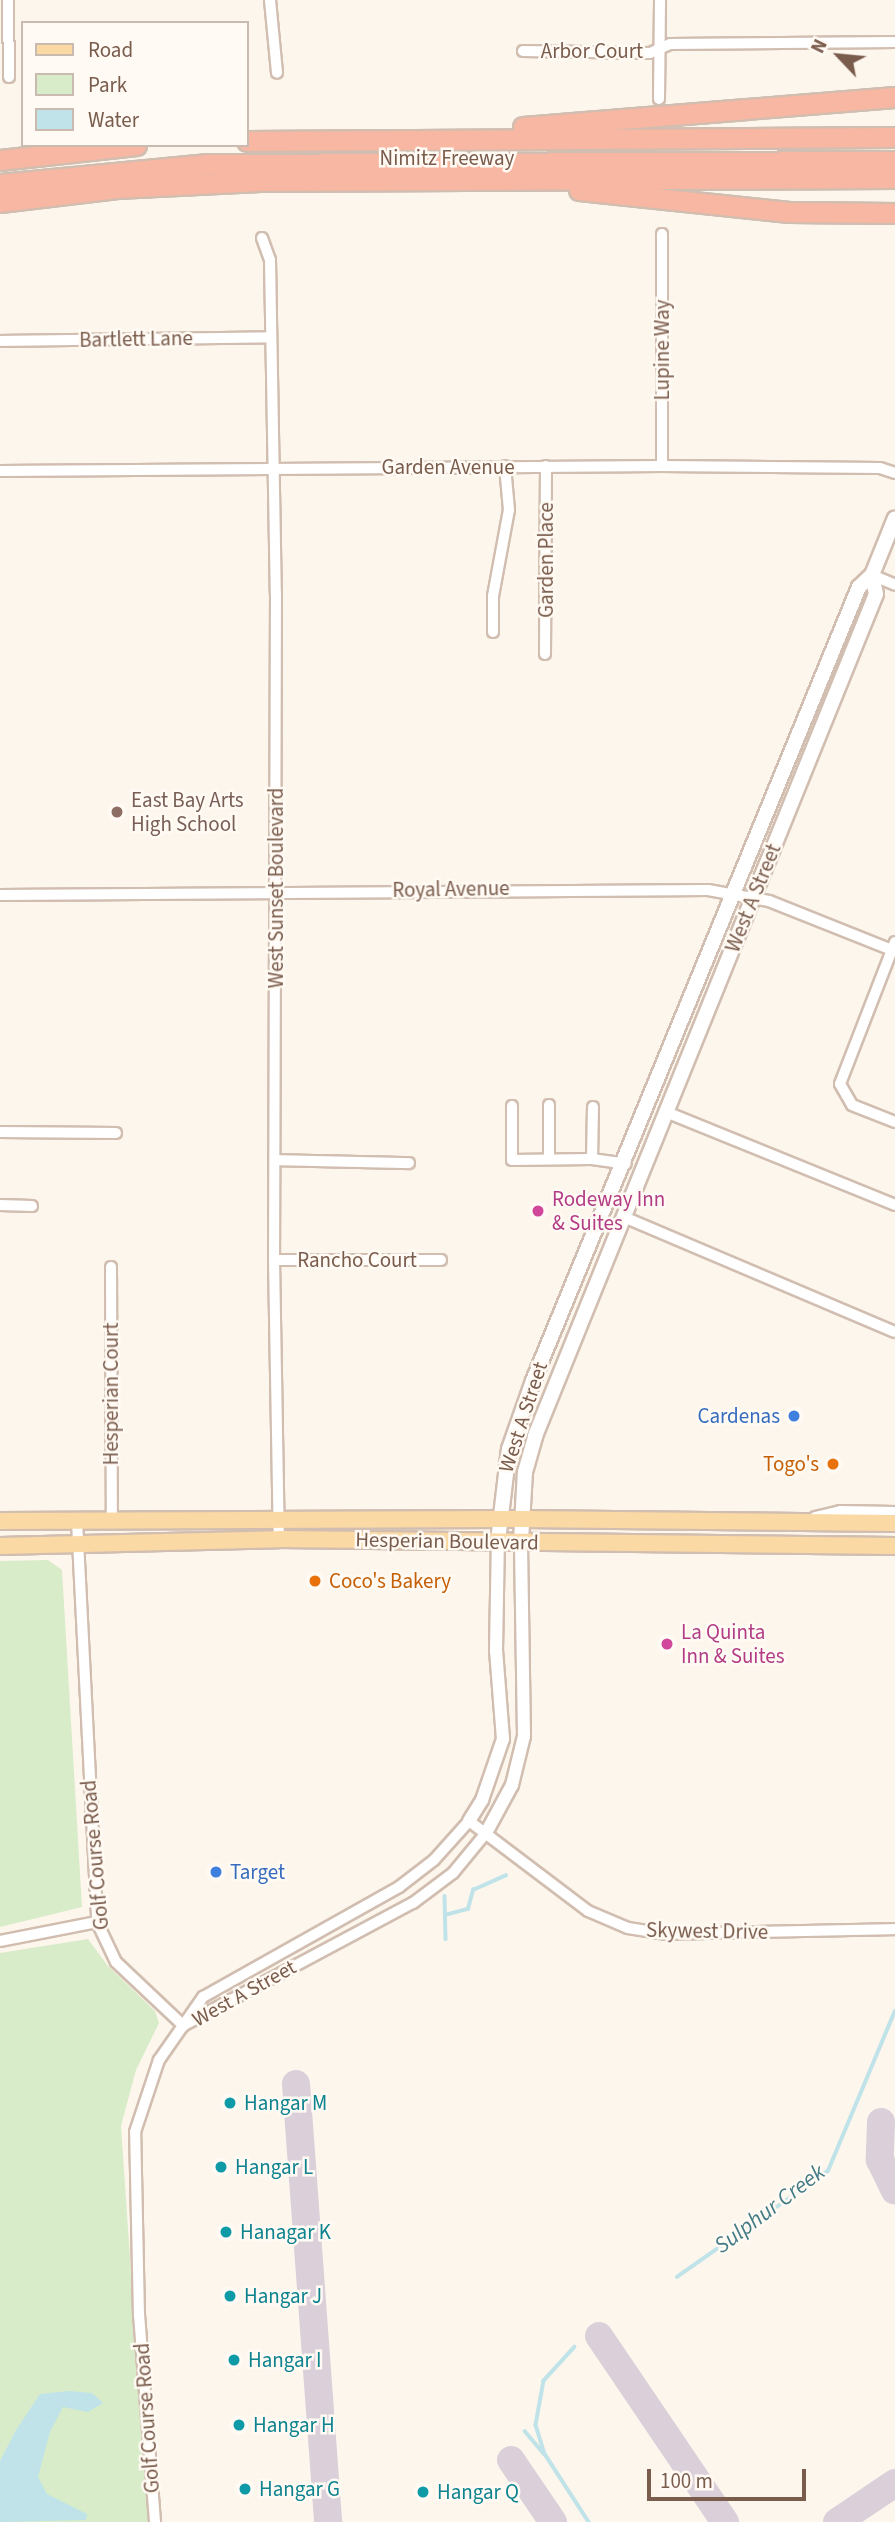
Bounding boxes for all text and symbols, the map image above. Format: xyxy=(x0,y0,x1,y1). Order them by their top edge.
legend xyxy=(21,21,248,147)
north arrow xyxy=(804,21,874,91)
text: Road xyxy=(88,35,133,65)
text: N xyxy=(805,35,835,58)
street label: Arbor Court xyxy=(541,38,643,64)
text: Park xyxy=(88,70,127,100)
text: Water xyxy=(88,105,139,135)
street label: Nimitz Freeway xyxy=(380,145,514,171)
street label: Lupine Way xyxy=(649,300,675,400)
street label: Bartlett Lane xyxy=(79,325,193,353)
street label: Garden Avenue xyxy=(381,454,515,480)
street label: Garden Place xyxy=(533,502,559,618)
place label: East Bay Arts High School xyxy=(131,787,244,837)
street label: West Sunset Boulevard xyxy=(263,788,289,988)
marker: East Bay Arts High School xyxy=(109,804,125,820)
street label: West A Street xyxy=(720,840,786,956)
street label: Royal Avenue xyxy=(392,875,510,903)
place label: Rodeway Inn & Suites xyxy=(552,1186,665,1236)
marker: Rodeway Inn & Suites xyxy=(530,1203,546,1219)
street label: Rancho Court xyxy=(297,1247,417,1273)
street label: Hesperian Court xyxy=(98,1323,124,1465)
street label: West A Street xyxy=(493,1359,553,1475)
place label: Cardenas xyxy=(697,1403,780,1429)
marker: Cardenas xyxy=(786,1408,802,1424)
place label: Togo's xyxy=(763,1451,819,1477)
marker: Togo's xyxy=(825,1456,841,1472)
street label: Hesperian Boulevard xyxy=(355,1527,539,1555)
place label: Coco's Bakery xyxy=(329,1568,451,1594)
marker: Coco's Bakery xyxy=(307,1573,323,1589)
place label: La Quinta Inn & Suites xyxy=(681,1619,785,1669)
marker: La Quinta Inn & Suites xyxy=(659,1636,675,1652)
street label: Golf Course Road xyxy=(76,1779,114,1931)
place label: Target xyxy=(230,1859,285,1885)
marker: Target xyxy=(208,1864,224,1880)
street label: Skywest Drive xyxy=(646,1917,768,1945)
street label: West A Street xyxy=(188,1954,300,2032)
place label: Hangar M xyxy=(244,2090,327,2116)
marker: Hangar M xyxy=(222,2095,238,2111)
place label: Hangar L xyxy=(235,2154,313,2180)
water label: Sulphur Creek xyxy=(709,2158,831,2260)
marker: Hangar L xyxy=(213,2159,229,2175)
place label: Hanagar K xyxy=(240,2219,331,2245)
marker: Hanagar K xyxy=(218,2224,234,2240)
place label: Hangar J xyxy=(244,2283,322,2309)
marker: Hangar J xyxy=(222,2288,238,2304)
street label: Golf Course Road xyxy=(129,2342,165,2494)
place label: Hangar I xyxy=(248,2347,322,2373)
marker: Hangar I xyxy=(226,2352,242,2368)
place label: Hangar H xyxy=(253,2412,335,2438)
marker: Hangar H xyxy=(231,2417,247,2433)
scale bar xyxy=(650,2456,809,2500)
text: 100 m xyxy=(660,2466,713,2496)
place label: Hangar G xyxy=(259,2476,340,2502)
place label: Hangar Q xyxy=(437,2479,519,2505)
marker: Hangar G xyxy=(237,2481,253,2497)
marker: Hangar Q xyxy=(415,2484,431,2500)

